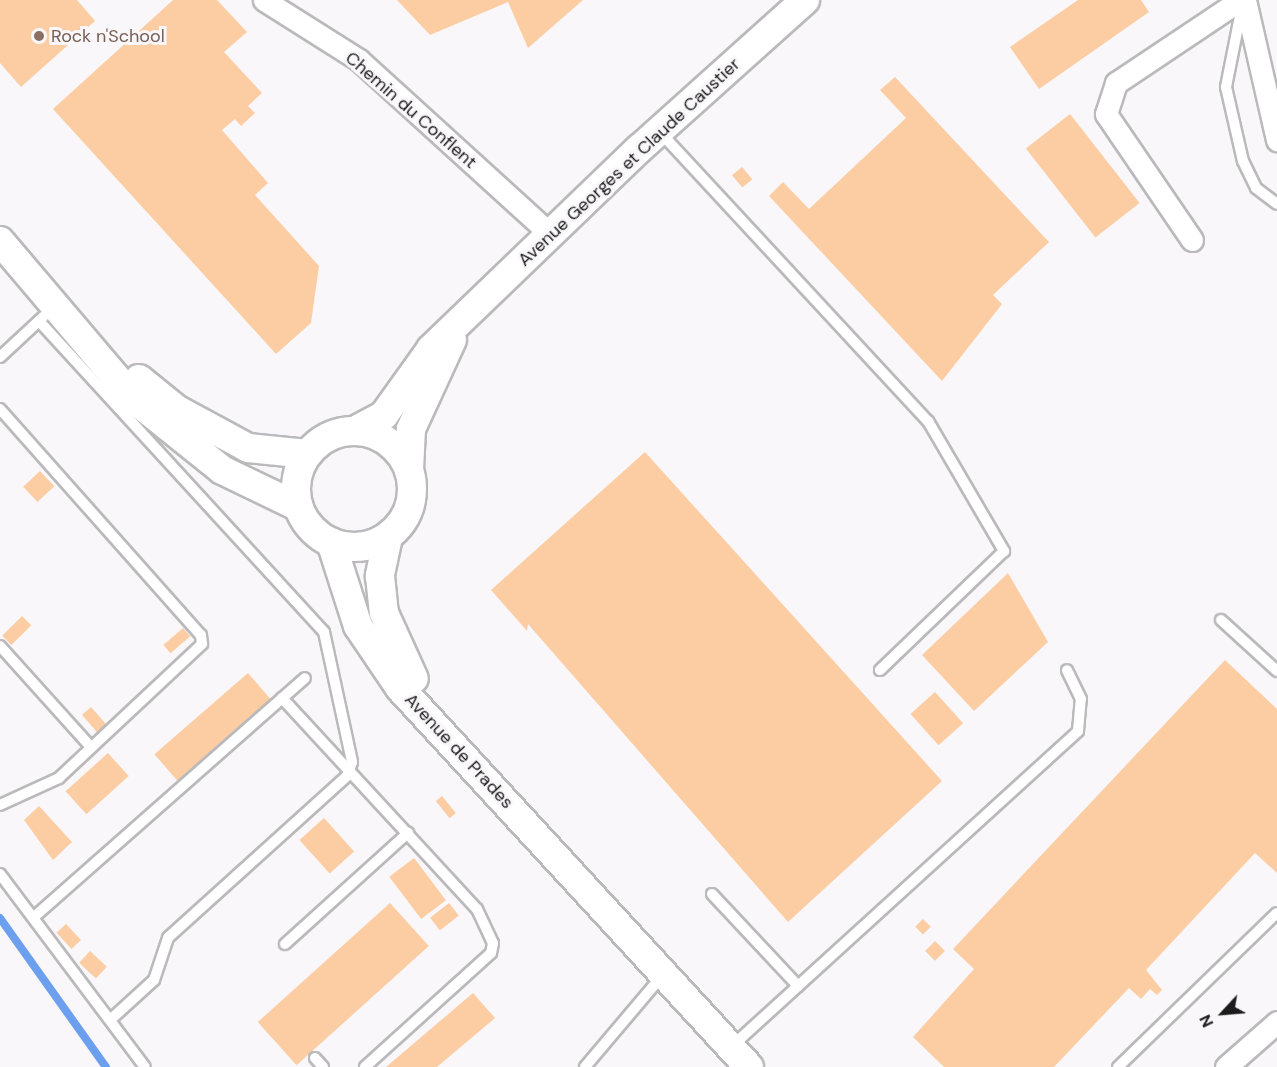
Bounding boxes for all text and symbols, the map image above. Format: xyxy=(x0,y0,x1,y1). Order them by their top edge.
place label: Rock n'School xyxy=(51,25,165,47)
marker: Rock n'School xyxy=(32,29,46,43)
street label: Chemin du Conflent xyxy=(341,47,481,173)
street label: Avenue Georges et Claude Caustier xyxy=(514,53,744,271)
street label: Avenue de Prades xyxy=(400,689,518,813)
north arrow xyxy=(1193,983,1253,1043)
text: N xyxy=(1194,1011,1218,1031)

